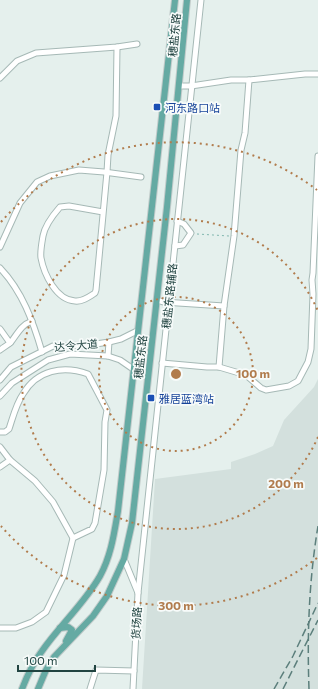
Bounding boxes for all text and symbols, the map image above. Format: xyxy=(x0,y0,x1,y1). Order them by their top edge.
street label: 穗盐东路 xyxy=(166,13,182,57)
place label: 河东路口站 xyxy=(165,101,220,114)
marker: 河东路口站 xyxy=(152,102,162,112)
street label: 穗盐东路辅路 xyxy=(159,263,179,329)
street label: 穗盐东路 xyxy=(131,334,149,380)
street label: 达令大道 xyxy=(54,337,98,353)
text: 100 m xyxy=(236,366,270,380)
centre of rings xyxy=(169,367,183,381)
place label: 雅居蓝湾站 xyxy=(159,392,214,405)
marker: 雅居蓝湾站 xyxy=(146,393,156,403)
text: 200 m xyxy=(268,476,304,490)
text: 300 m xyxy=(158,598,194,612)
street label: 货场路 xyxy=(129,606,143,640)
scale bar xyxy=(18,647,95,673)
text: 100 m xyxy=(24,653,58,667)

